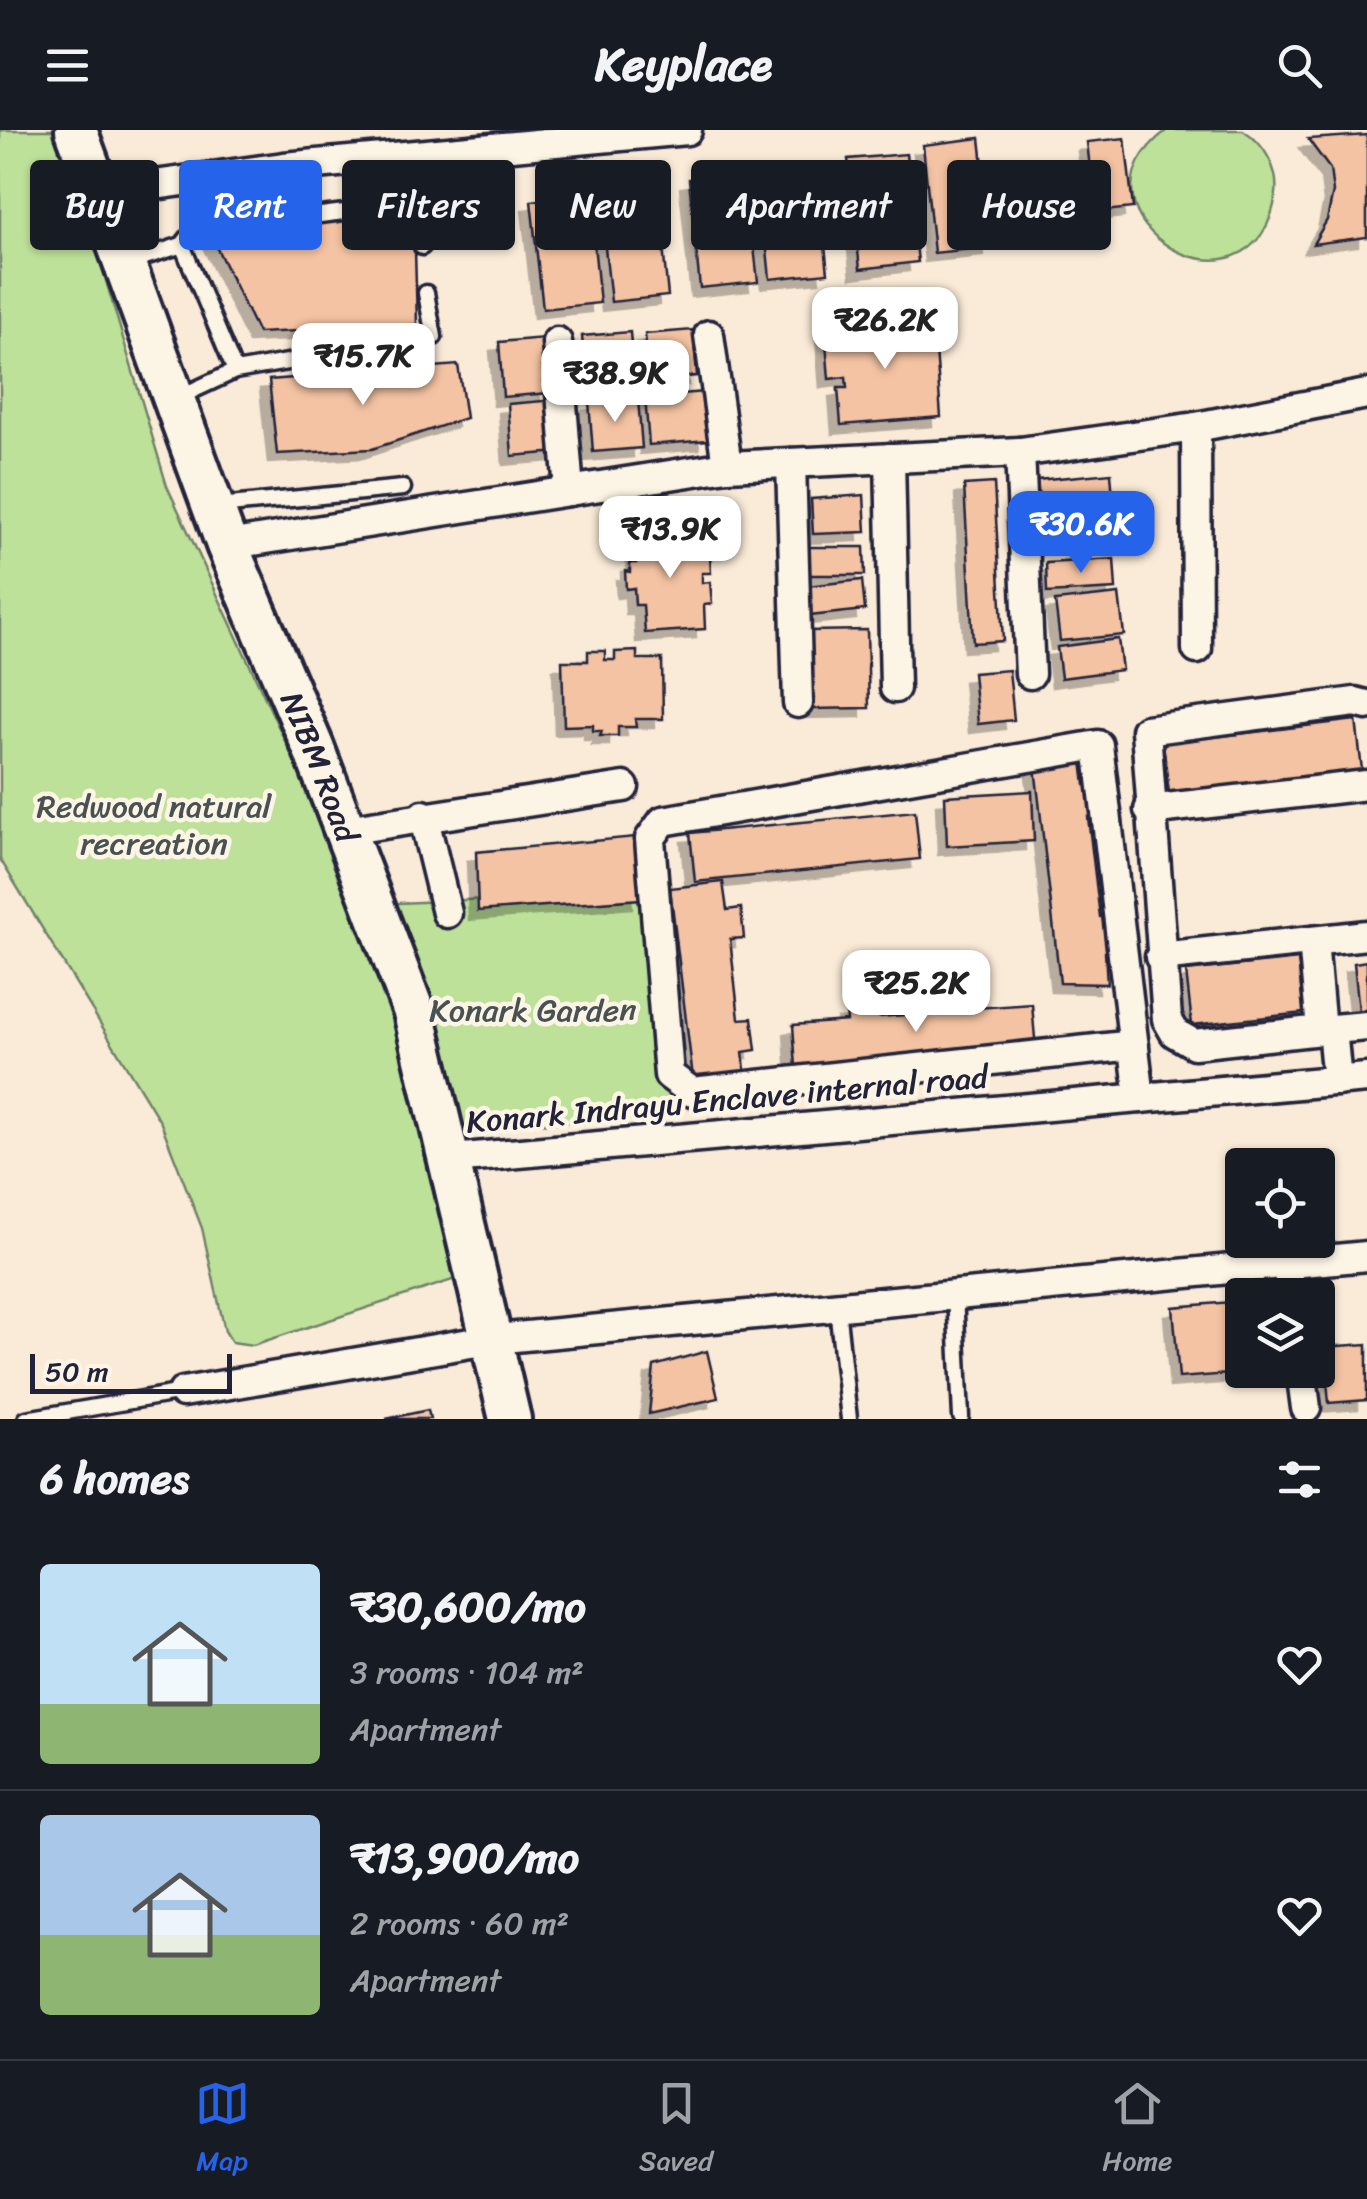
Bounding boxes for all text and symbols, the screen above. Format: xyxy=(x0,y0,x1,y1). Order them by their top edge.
text: Keyplace xyxy=(595,25,772,105)
icon: menu xyxy=(40,38,95,93)
icon: search xyxy=(1272,38,1327,93)
chip: Buy xyxy=(30,160,159,250)
chip: Rent xyxy=(179,160,322,250)
chip: Filters xyxy=(342,160,515,250)
chip: New xyxy=(535,160,671,250)
chip: Apartment xyxy=(691,160,927,250)
chip: House xyxy=(947,160,1111,250)
pin: ₹26.2K xyxy=(804,287,966,372)
text: ₹26.2K xyxy=(834,291,936,348)
pin: ₹15.7K xyxy=(282,323,444,408)
text: ₹15.7K xyxy=(314,327,412,384)
pin: ₹38.9K xyxy=(534,340,696,425)
text: ₹38.9K xyxy=(563,344,667,401)
pin: ₹30.6K xyxy=(1000,491,1162,576)
text: ₹30.6K xyxy=(1029,495,1133,552)
pin: ₹13.9K xyxy=(589,496,751,581)
text: ₹13.9K xyxy=(621,500,719,557)
street label: NIBM Road xyxy=(263,682,376,853)
park label: Redwood natural recreation xyxy=(37,778,272,872)
pin: ₹25.2K xyxy=(835,950,997,1035)
text: ₹25.2K xyxy=(864,954,968,1011)
park label: Konark Garden xyxy=(429,982,637,1039)
street label: Konark Indrayu Enclave internal road xyxy=(464,1048,992,1151)
map controls xyxy=(1225,1148,1335,1388)
button: locate xyxy=(1225,1148,1335,1258)
button: layers xyxy=(1225,1278,1335,1388)
text: 50 m xyxy=(45,1347,109,1396)
scale bar xyxy=(30,1349,232,1394)
text: 6 homes xyxy=(40,1442,189,1516)
icon: filters xyxy=(1272,1452,1327,1507)
text: ₹30,600/mo xyxy=(350,1570,586,1644)
icon: home xyxy=(120,1604,240,1724)
icon: heart xyxy=(1272,1637,1327,1692)
text: 3 rooms · 104 m² xyxy=(350,1644,584,1701)
text: Apartment xyxy=(350,1701,501,1758)
text: ₹13,900/mo xyxy=(350,1821,579,1895)
icon: home xyxy=(120,1855,240,1975)
icon: heart xyxy=(1272,1888,1327,1943)
text: 2 rooms · 60 m² xyxy=(350,1895,569,1952)
text: Apartment xyxy=(350,1952,501,2009)
tab: Map xyxy=(195,2076,250,2185)
tab: Saved xyxy=(639,2076,713,2185)
tab: Home xyxy=(1102,2076,1172,2185)

